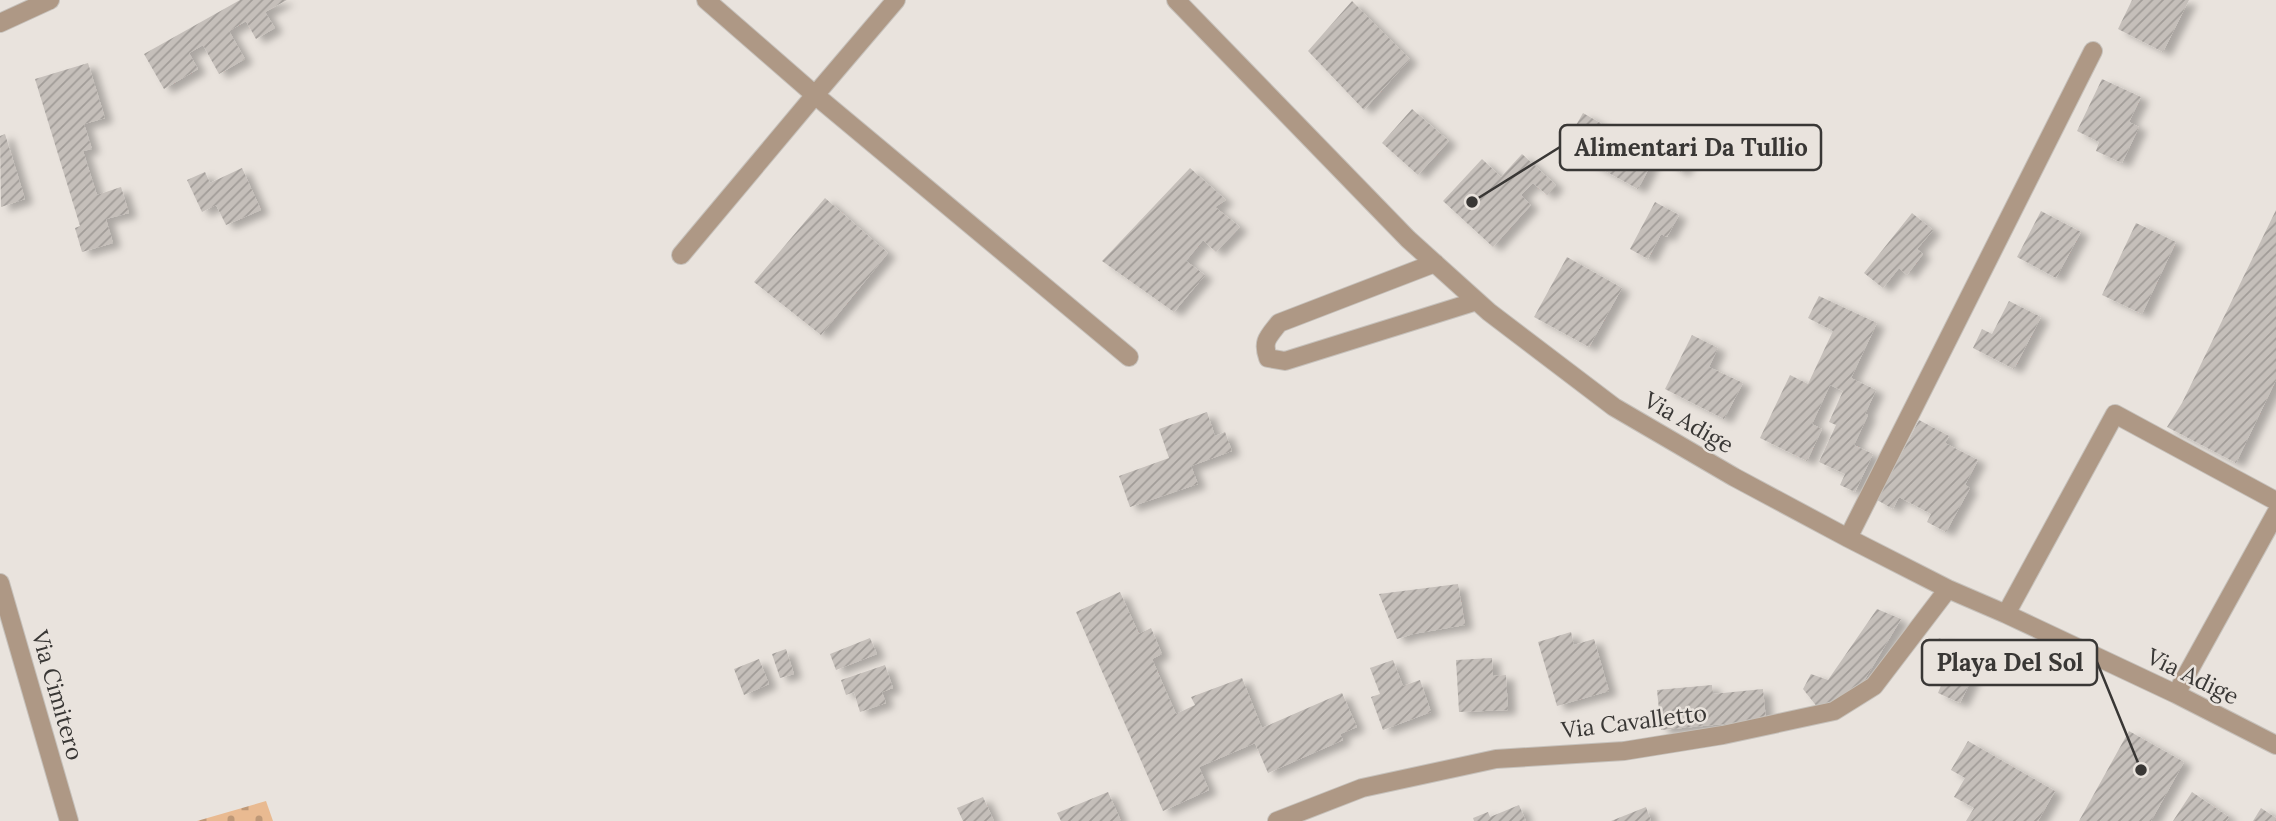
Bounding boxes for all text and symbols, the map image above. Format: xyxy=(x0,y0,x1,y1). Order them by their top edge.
callout: Alimentari Da Tullio xyxy=(1560,125,1821,170)
text: Alimentari Da Tullio xyxy=(1574,132,1808,163)
street label: Via Adige xyxy=(1638,384,1739,459)
street label: Via Cimitero xyxy=(25,626,90,763)
callout: Playa Del Sol xyxy=(1922,640,2097,685)
street label: Via Adige xyxy=(2141,641,2244,711)
text: Playa Del Sol xyxy=(1936,647,2084,678)
street label: Via Cavalletto xyxy=(1559,698,1708,744)

